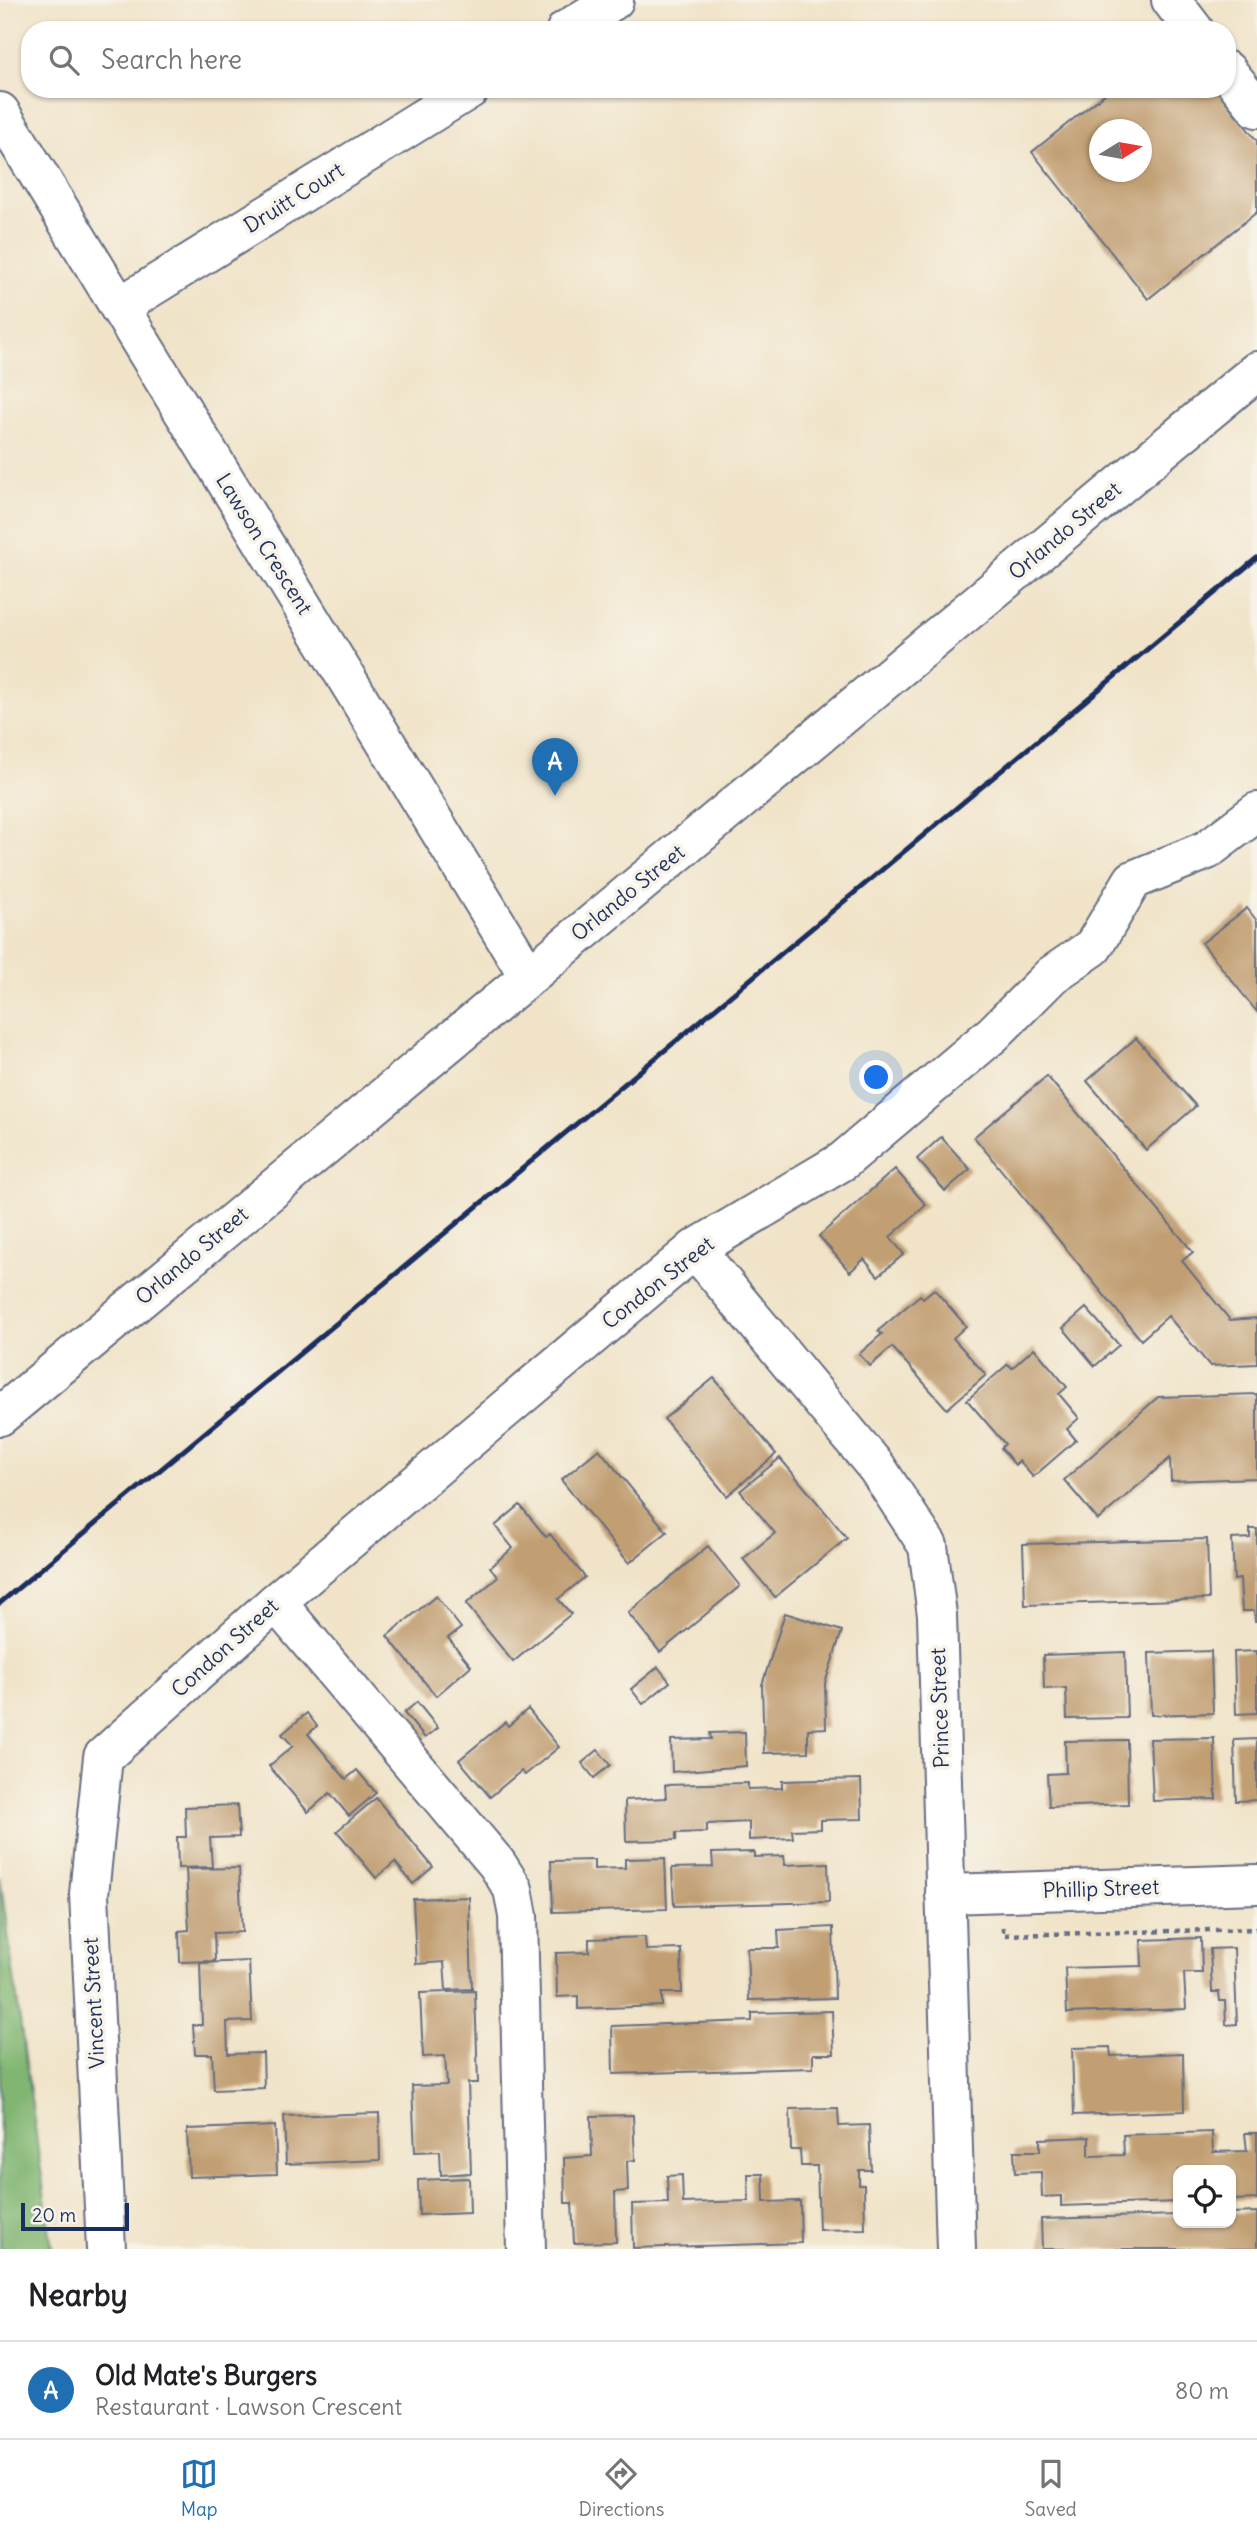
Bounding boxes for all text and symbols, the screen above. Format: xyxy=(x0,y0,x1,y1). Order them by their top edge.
search box xyxy=(21,21,1236,98)
icon: search xyxy=(45,41,83,79)
text: Search here xyxy=(101,43,242,76)
north arrow xyxy=(1089,119,1152,182)
street label: Druitt Court xyxy=(239,156,349,239)
street label: Lawson Crescent xyxy=(210,468,319,619)
street label: Orlando Street xyxy=(1003,476,1127,586)
pin: A xyxy=(532,738,578,796)
street label: Orlando Street xyxy=(565,838,690,947)
your location xyxy=(859,1060,893,1094)
street label: Orlando Street xyxy=(130,1201,254,1311)
street label: Condon Street xyxy=(596,1230,719,1335)
street label: Condon Street xyxy=(165,1592,284,1703)
street label: Prince Street xyxy=(924,1647,955,1769)
street label: Phillip Street xyxy=(1042,1873,1160,1904)
street label: Vincent Street xyxy=(77,1937,110,2070)
map controls xyxy=(1173,2165,1236,2228)
button: locate xyxy=(1173,2165,1236,2228)
scale bar xyxy=(21,2200,130,2232)
text: 20 m xyxy=(32,2203,76,2227)
text: Nearby xyxy=(28,2276,128,2314)
text: Old Mate's Burgers xyxy=(95,2359,317,2392)
text: A xyxy=(44,2376,58,2405)
text: 80 m xyxy=(1175,2376,1229,2405)
text: Restaurant · Lawson Crescent xyxy=(95,2392,402,2421)
tab: Map xyxy=(180,2455,218,2521)
tab: Directions xyxy=(579,2455,664,2521)
tab: Saved xyxy=(1025,2455,1077,2521)

